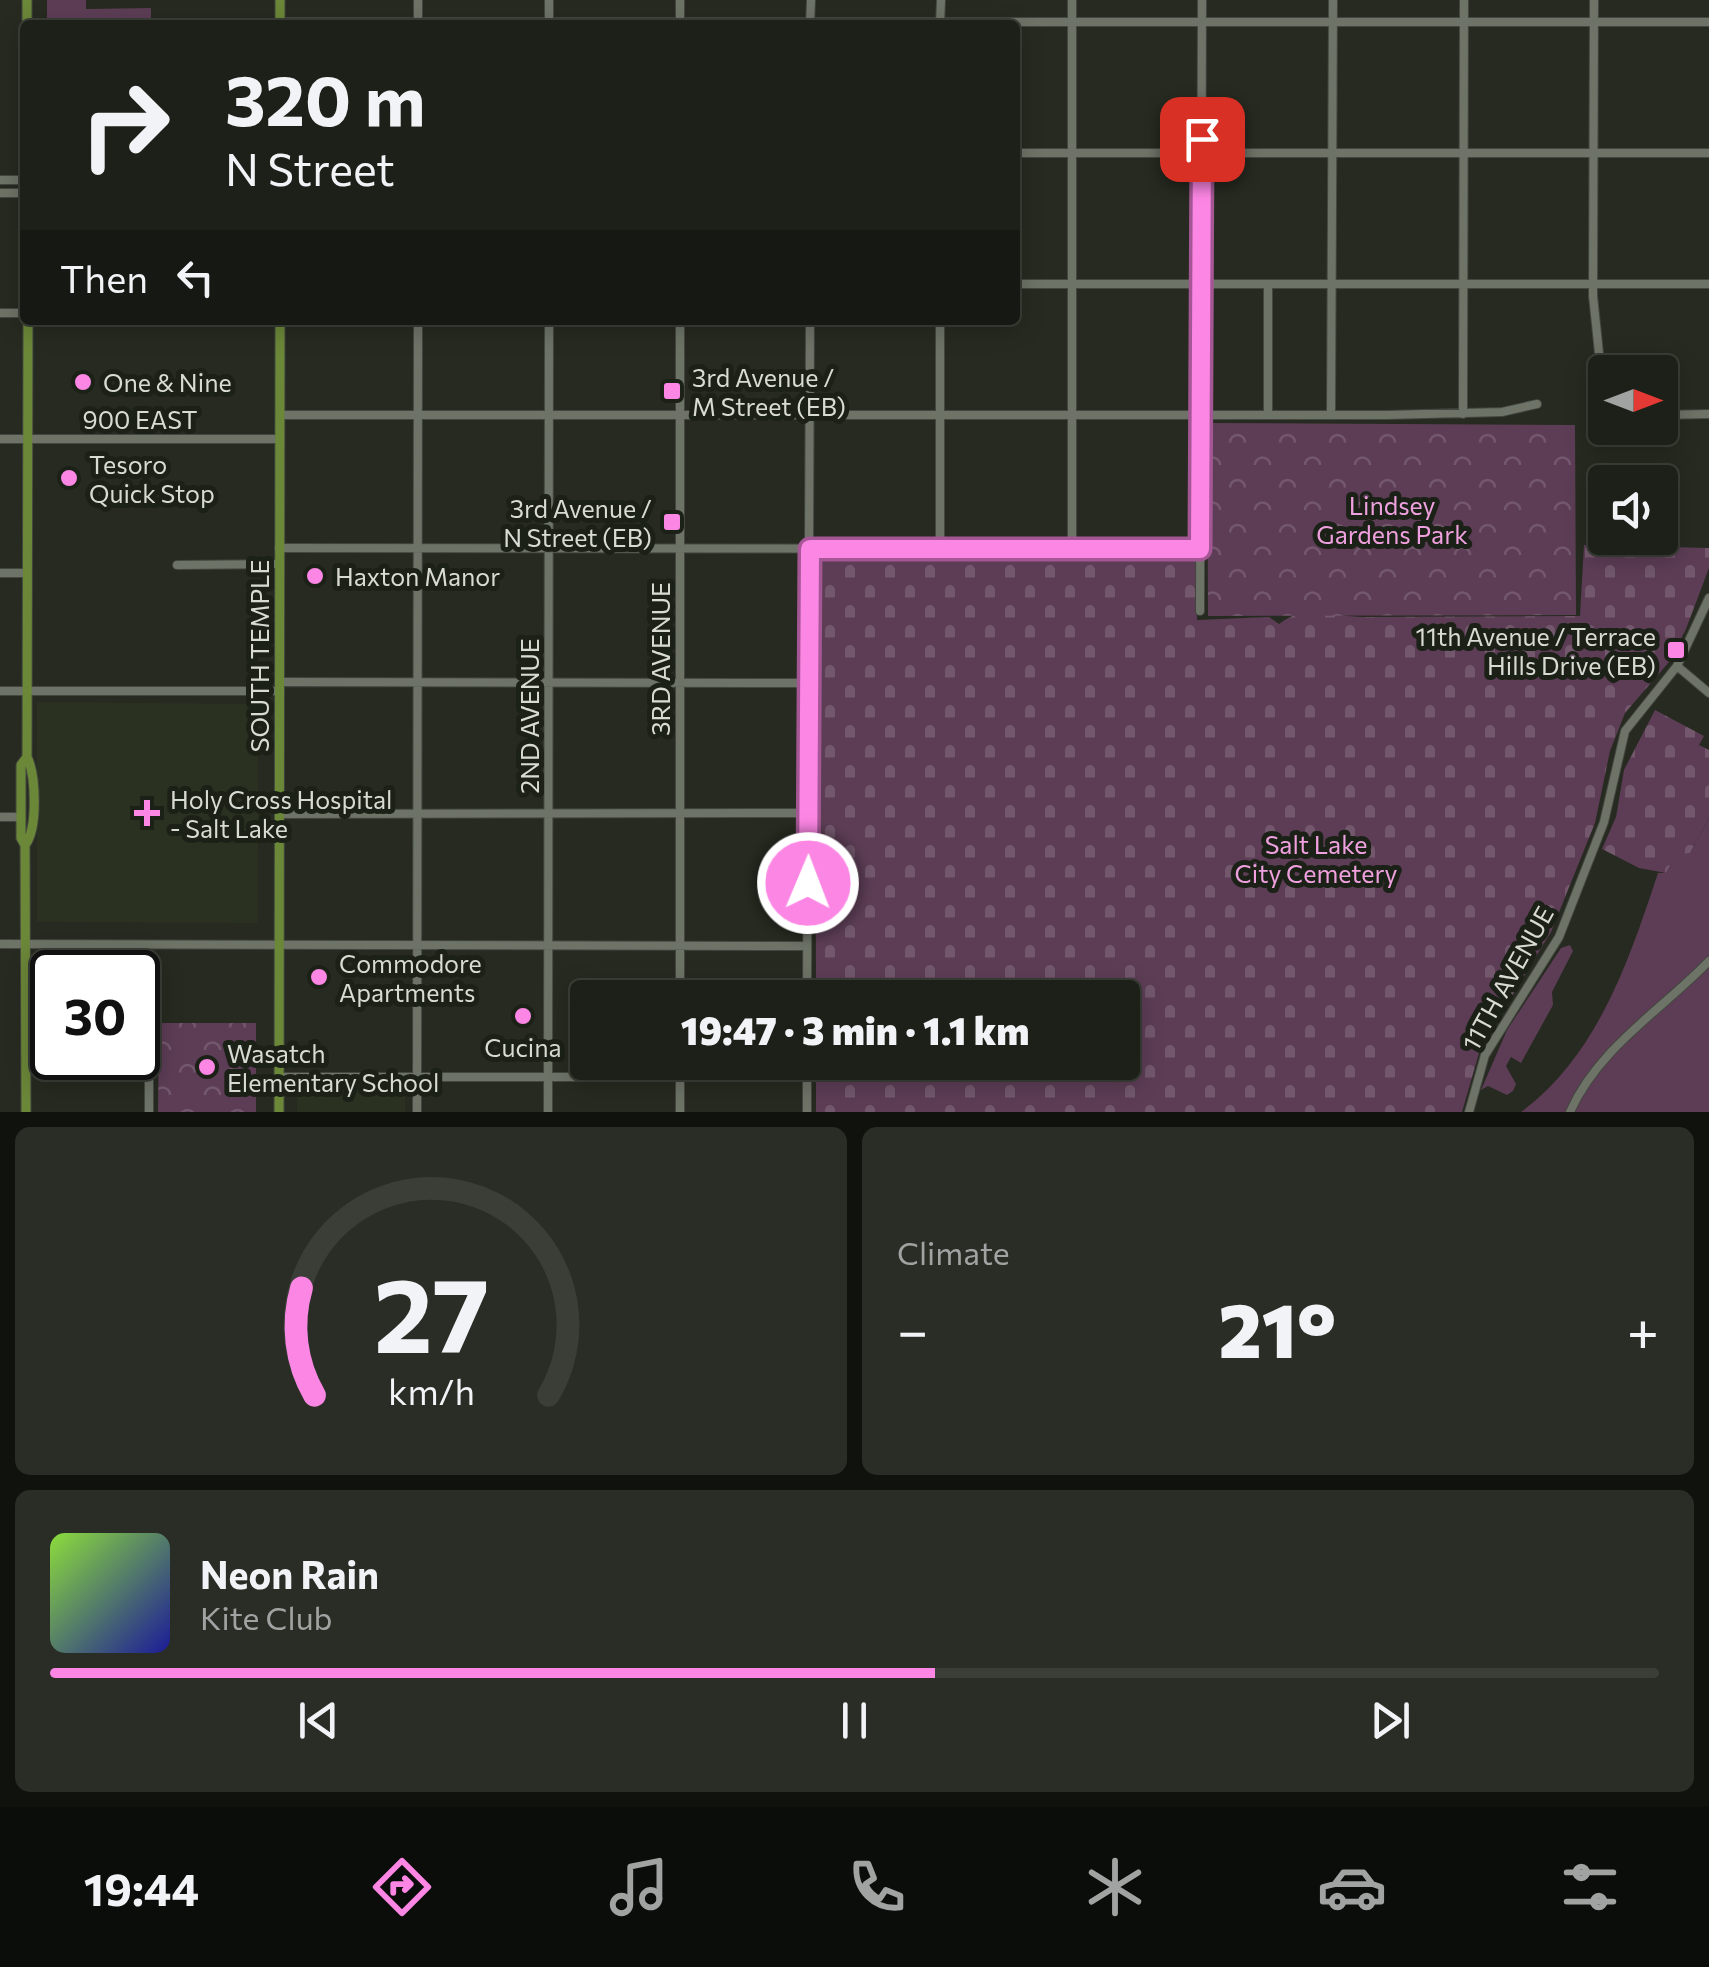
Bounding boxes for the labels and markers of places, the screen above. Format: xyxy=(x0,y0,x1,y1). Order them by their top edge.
pin xyxy=(1160,97,1245,182)
place label: 3rd Avenue / M Street (EB) xyxy=(692,362,846,421)
place label: One & Nine xyxy=(103,367,232,397)
marker: One & Nine xyxy=(72,371,94,393)
marker: 3rd Avenue / M Street (EB) xyxy=(661,380,683,402)
place label: Tesoro Quick Stop xyxy=(89,449,215,508)
marker: Tesoro Quick Stop xyxy=(58,467,80,489)
place label: 3rd Avenue / N Street (EB) xyxy=(503,493,652,552)
marker: 3rd Avenue / N Street (EB) xyxy=(661,511,683,533)
place label: Haxton Manor xyxy=(335,561,500,591)
marker: Haxton Manor xyxy=(304,565,326,587)
place label: 11th Avenue / Terrace Hills Drive (EB) xyxy=(1416,621,1656,680)
marker: 11th Avenue / Terrace Hills Drive (EB) xyxy=(1665,639,1687,661)
place label: Holy Cross Hospital - Salt Lake xyxy=(170,784,392,843)
marker: Holy Cross Hospital - Salt Lake xyxy=(134,800,160,826)
place label: Commodore Apartments xyxy=(339,948,482,1007)
marker: Commodore Apartments xyxy=(308,966,330,988)
marker: Cucina xyxy=(512,1005,534,1027)
place label: Cucina xyxy=(484,1032,562,1062)
place label: Wasatch Elementary School xyxy=(227,1038,439,1097)
marker: Wasatch Elementary School xyxy=(196,1056,218,1078)

